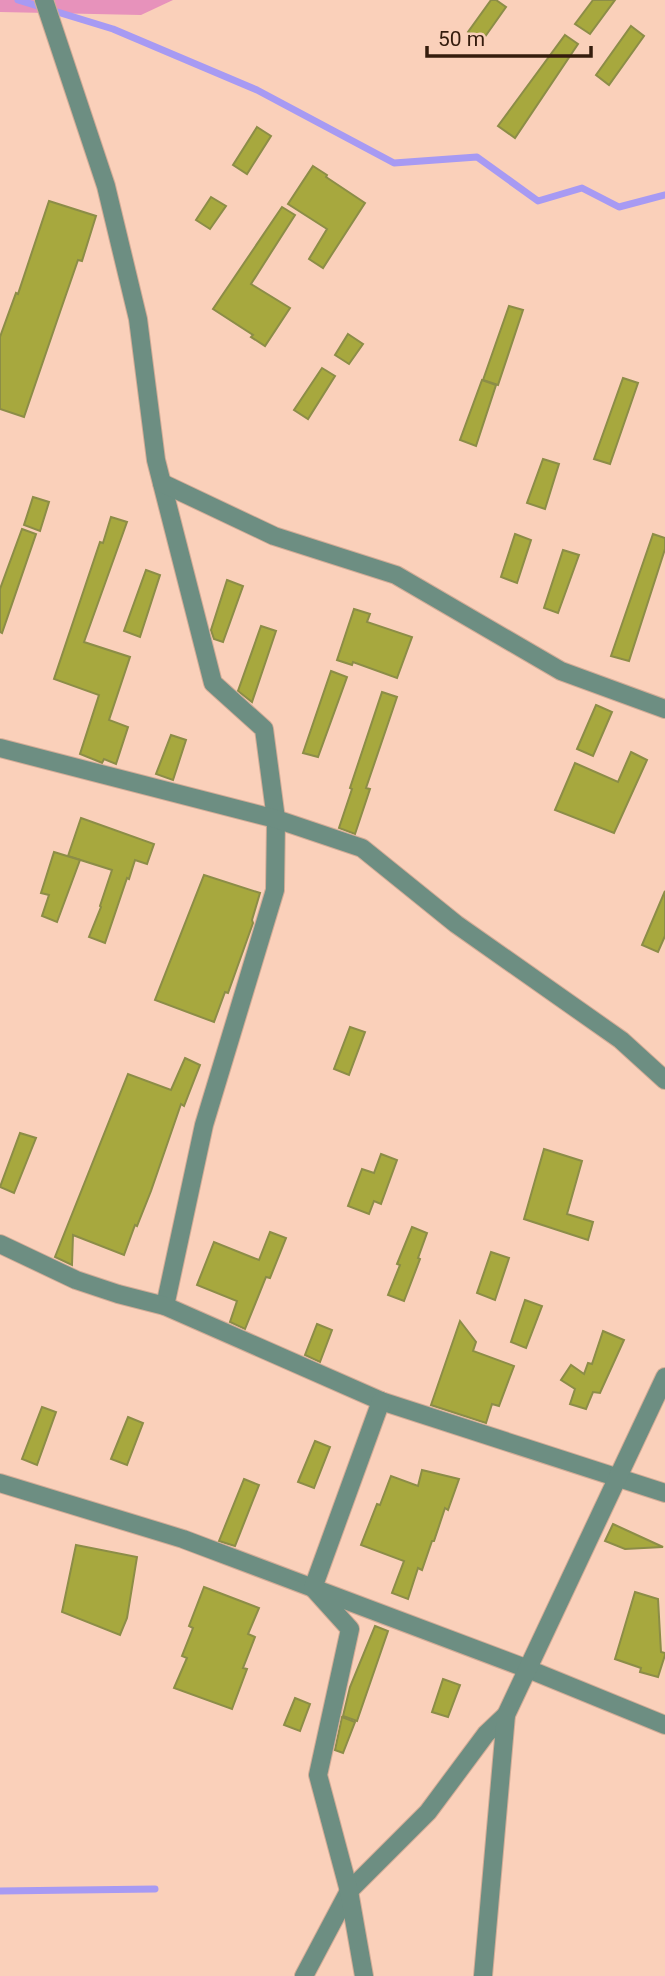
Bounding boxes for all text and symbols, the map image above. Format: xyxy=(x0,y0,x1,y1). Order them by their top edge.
scale bar xyxy=(427,14,592,58)
text: 50 m xyxy=(438,27,485,51)

